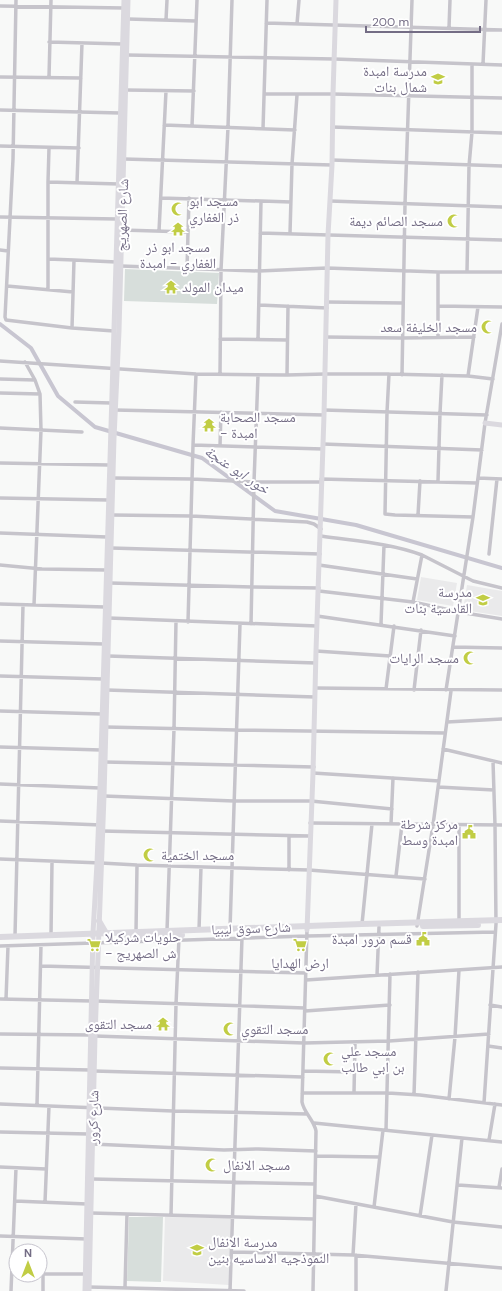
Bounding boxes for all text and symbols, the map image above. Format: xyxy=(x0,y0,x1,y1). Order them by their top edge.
scale bar xyxy=(366,8,480,34)
text: 200 m xyxy=(372,14,409,30)
place label: مدرسة امبدة شمال بنات xyxy=(363,62,427,96)
school or university icon: مدرسة امبدة شمال بنات xyxy=(430,71,446,87)
street label: شارع الصهريج xyxy=(112,178,133,252)
place label: مسجد ابو ذر الغفاري xyxy=(189,192,239,229)
mosque icon: مسجد ابو ذر الغفاري xyxy=(170,201,186,217)
place label: مسجد الصائم ديمة xyxy=(349,212,443,231)
mosque icon: مسجد الصائم ديمة xyxy=(446,213,462,229)
temple icon: مسجد ابو ذر الغفاري - امبدة xyxy=(170,221,186,237)
place label: مسجد ابو ذر الغفاري - امبدة xyxy=(140,238,216,275)
place label: ميدان المولد xyxy=(182,278,244,296)
temple icon: ميدان المولد xyxy=(163,279,179,295)
place label: مسجد الخليفة سعد xyxy=(380,318,477,336)
mosque icon: مسجد الخليفة سعد xyxy=(480,319,496,335)
place label: مسجد الصحابة - امبدة xyxy=(220,408,296,442)
temple icon: مسجد الصحابة - امبدة xyxy=(201,417,217,433)
water label: خور ابو عنجة xyxy=(201,441,274,499)
place label: مدرسة القادسية بنات xyxy=(404,583,472,617)
school or university icon: مدرسة القادسية بنات xyxy=(475,592,491,608)
place label: مسجد الرايات xyxy=(389,649,459,667)
mosque icon: مسجد الرايات xyxy=(462,650,478,666)
place label: مركز شرطة امبدة وسط xyxy=(400,815,458,849)
public building icon: مركز شرطة امبدة وسط xyxy=(461,824,477,840)
place label: مسجد الختمية xyxy=(161,846,234,864)
mosque icon: مسجد الختمية xyxy=(142,847,158,863)
street label: شارع سوق ليبيا xyxy=(211,918,291,939)
place label: حلويات شركيلا - ش الصهريج xyxy=(105,928,181,963)
place label: قسم مرور امبدة xyxy=(332,930,412,949)
public building icon: قسم مرور امبدة xyxy=(415,931,431,947)
supermarket icon: حلويات شركيلا - ش الصهريج xyxy=(86,937,102,953)
supermarket icon: ارض الهدايا xyxy=(292,937,308,953)
place label: ارض الهدايا xyxy=(271,954,329,972)
place label: مسجد التقوى xyxy=(85,1015,152,1033)
temple icon: مسجد التقوى xyxy=(155,1016,171,1032)
place label: مسجد التقوي xyxy=(241,1020,308,1041)
mosque icon: مسجد التقوي xyxy=(222,1021,238,1037)
place label: مسجد علي بن ابي طالب xyxy=(341,1042,405,1079)
mosque icon: مسجد علي بن ابي طالب xyxy=(322,1051,338,1067)
street label: شارع كرور xyxy=(84,1090,103,1145)
place label: مسجد الانفال xyxy=(223,1156,290,1174)
mosque icon: مسجد الانفال xyxy=(204,1157,220,1173)
place label: مدرسة الانفال النموذجيه الاساسيه بنين xyxy=(208,1233,329,1267)
school or university icon: مدرسة الانفال النموذجيه الاساسيه بنين xyxy=(189,1242,205,1258)
north arrow xyxy=(8,1243,48,1283)
text: N xyxy=(24,1246,32,1260)

